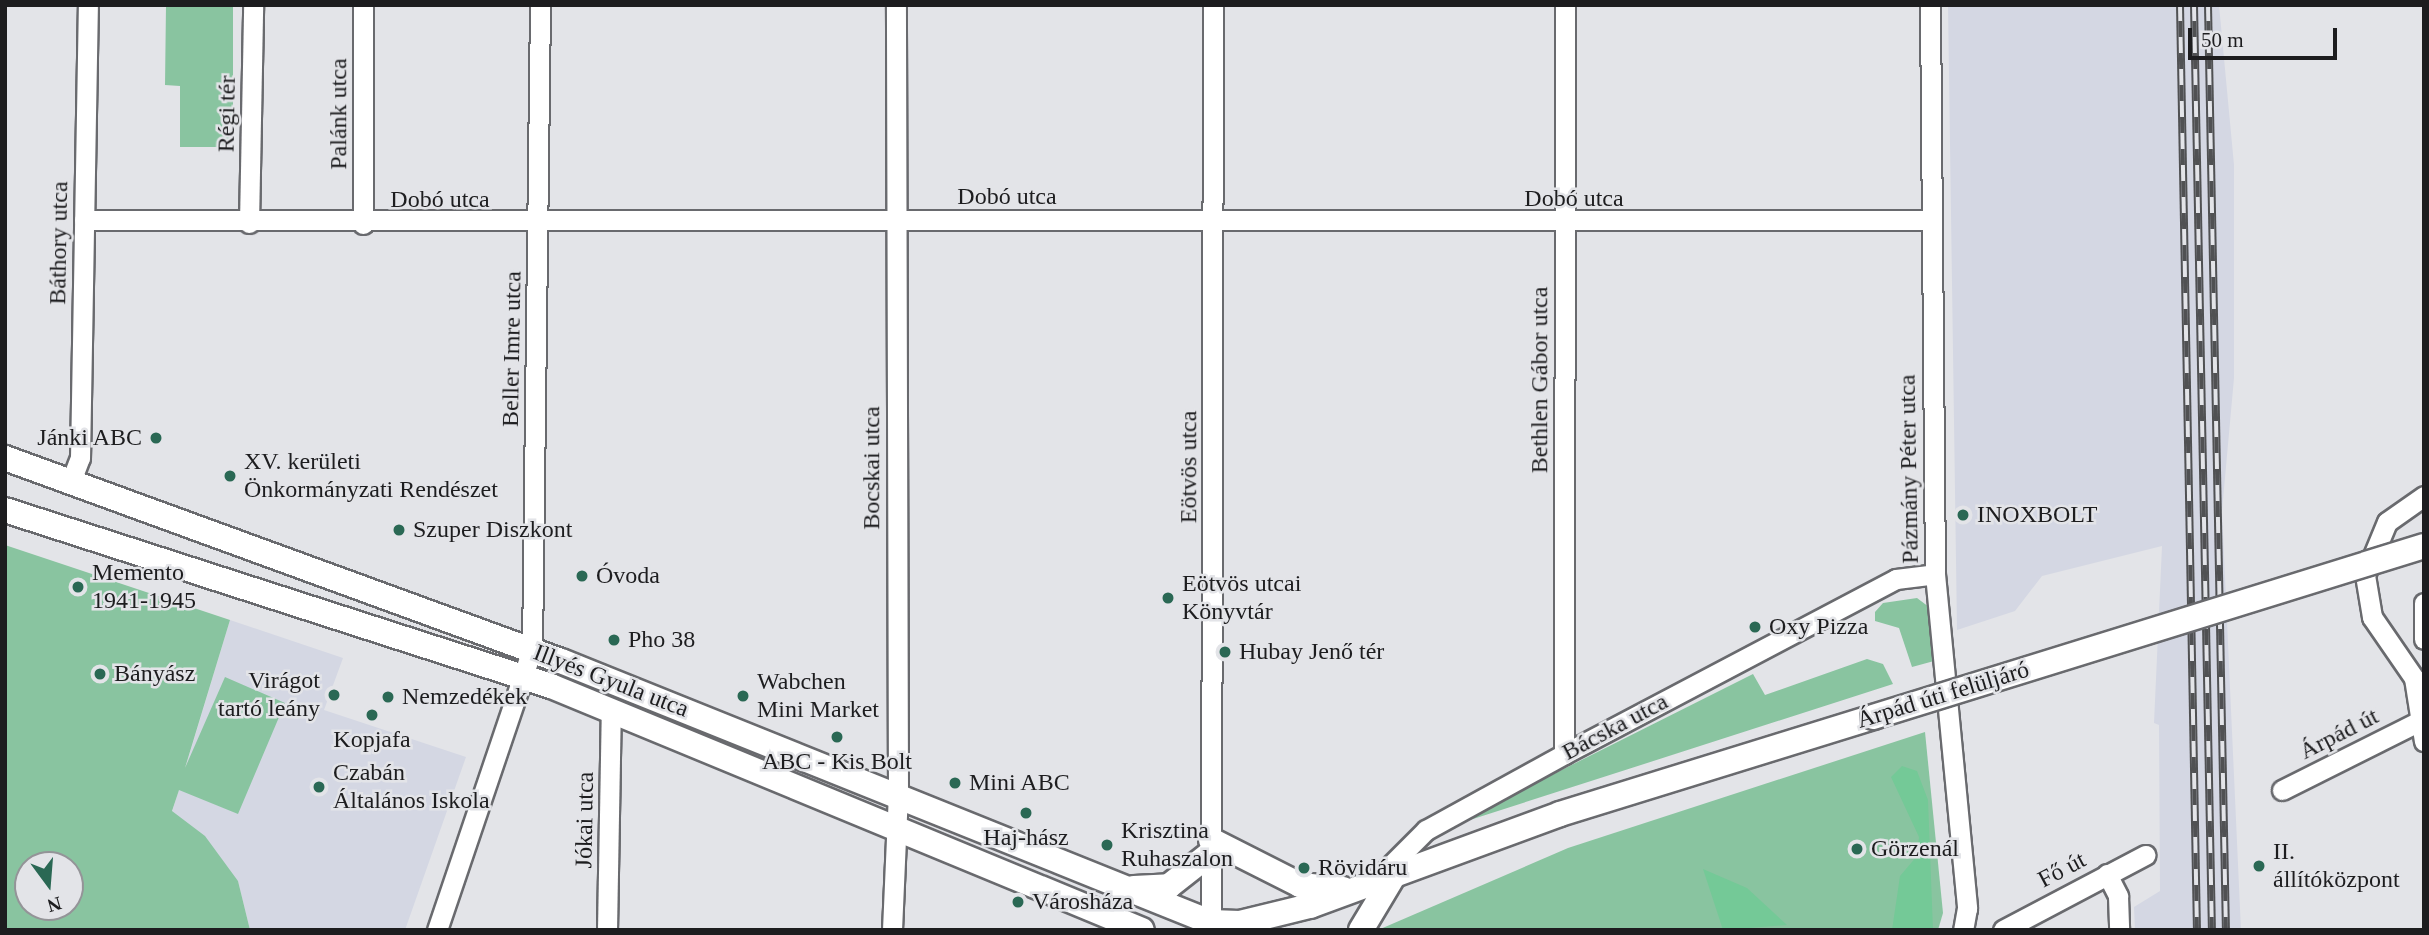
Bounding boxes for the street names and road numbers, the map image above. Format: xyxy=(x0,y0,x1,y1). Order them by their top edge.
street label: Palánk utca xyxy=(325,58,353,170)
street label: Régi tér xyxy=(212,75,242,153)
street label: Báthory utca xyxy=(44,181,74,305)
street label: Dobó utca xyxy=(957,183,1057,211)
street label: Dobó utca xyxy=(1524,185,1624,213)
street label: Dobó utca xyxy=(390,186,490,214)
street label: Beller Imre utca xyxy=(496,271,528,427)
street label: Bethlen Gábor utca xyxy=(1526,287,1554,473)
street label: Pázmány Péter utca xyxy=(1893,374,1925,564)
street label: Bocskai utca xyxy=(858,406,886,530)
street label: Eötvös utca xyxy=(1175,411,1203,523)
street label: Illyés Gyula utca xyxy=(529,638,693,724)
street label: Árpád úti felüljáró xyxy=(1853,655,2033,735)
street label: Bácska utca xyxy=(1557,687,1673,767)
street label: Árpád út xyxy=(2295,702,2383,766)
street label: Jókai utca xyxy=(570,771,600,869)
street label: Fő út xyxy=(2033,846,2091,894)

